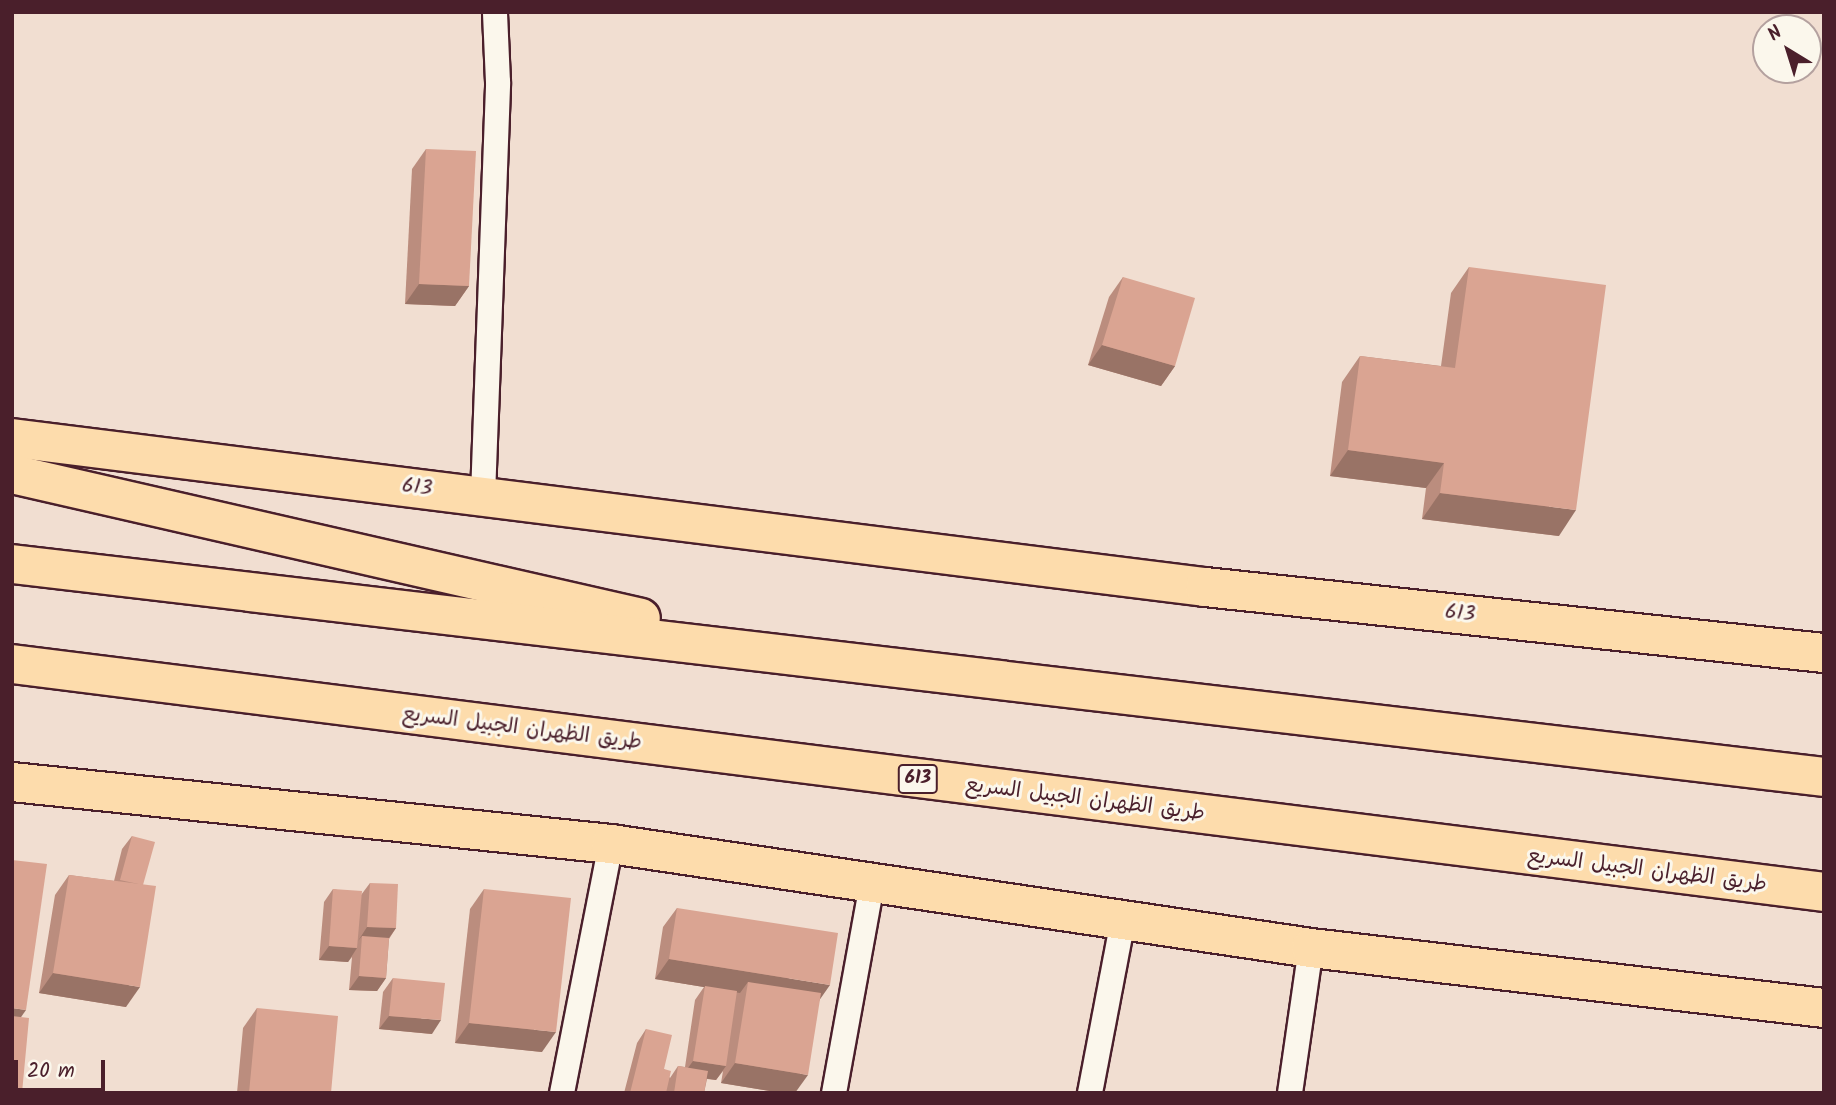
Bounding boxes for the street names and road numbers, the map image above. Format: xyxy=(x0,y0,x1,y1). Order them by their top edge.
street label: 613 xyxy=(400,474,434,502)
street label: 613 xyxy=(1444,600,1476,628)
street label: طريق الظهران الجبيل السريع xyxy=(401,702,643,756)
road number: 613 xyxy=(897,764,939,794)
street label: طريق الظهران الجبيل السريع xyxy=(964,773,1206,827)
street label: طريق الظهران الجبيل السريع xyxy=(1526,844,1768,898)

